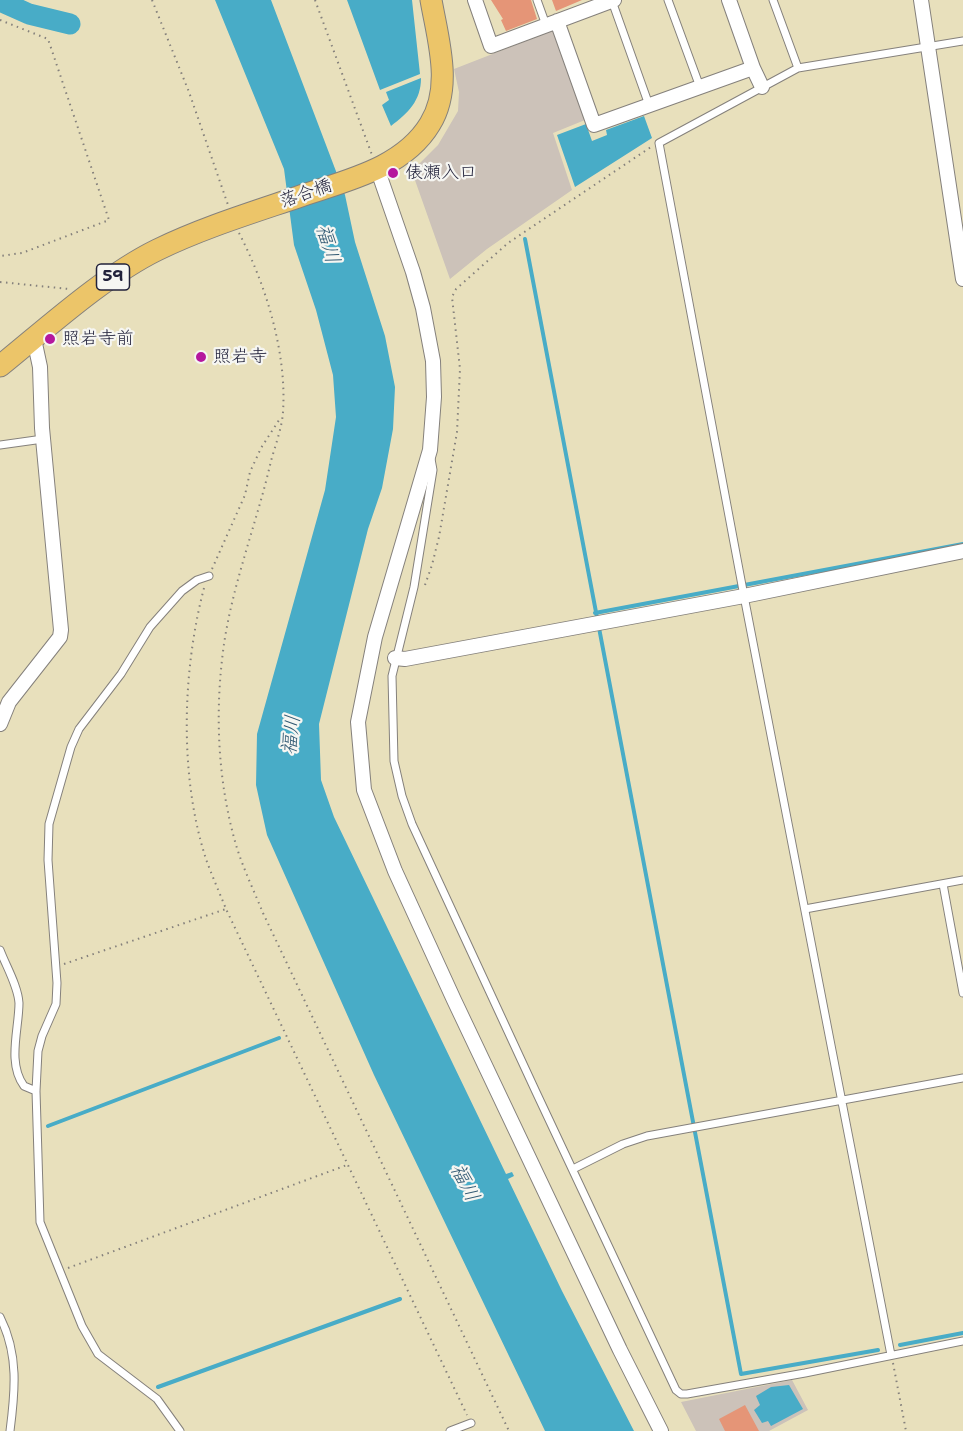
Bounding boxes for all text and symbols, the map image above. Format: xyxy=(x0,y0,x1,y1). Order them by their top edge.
place label: 俵瀬入口 xyxy=(405,162,477,184)
marker: 俵瀬入口 xyxy=(386,166,400,180)
street label: 落合橋 xyxy=(277,175,335,213)
water label: 福川 xyxy=(310,221,344,267)
road number: 59 xyxy=(96,264,130,290)
place label: 照岩寺前 xyxy=(62,328,134,350)
marker: 照岩寺前 xyxy=(43,332,57,346)
place label: 照岩寺 xyxy=(213,346,267,368)
marker: 照岩寺 xyxy=(194,350,208,364)
water label: 福川 xyxy=(278,714,306,756)
water label: 福川 xyxy=(444,1160,484,1206)

